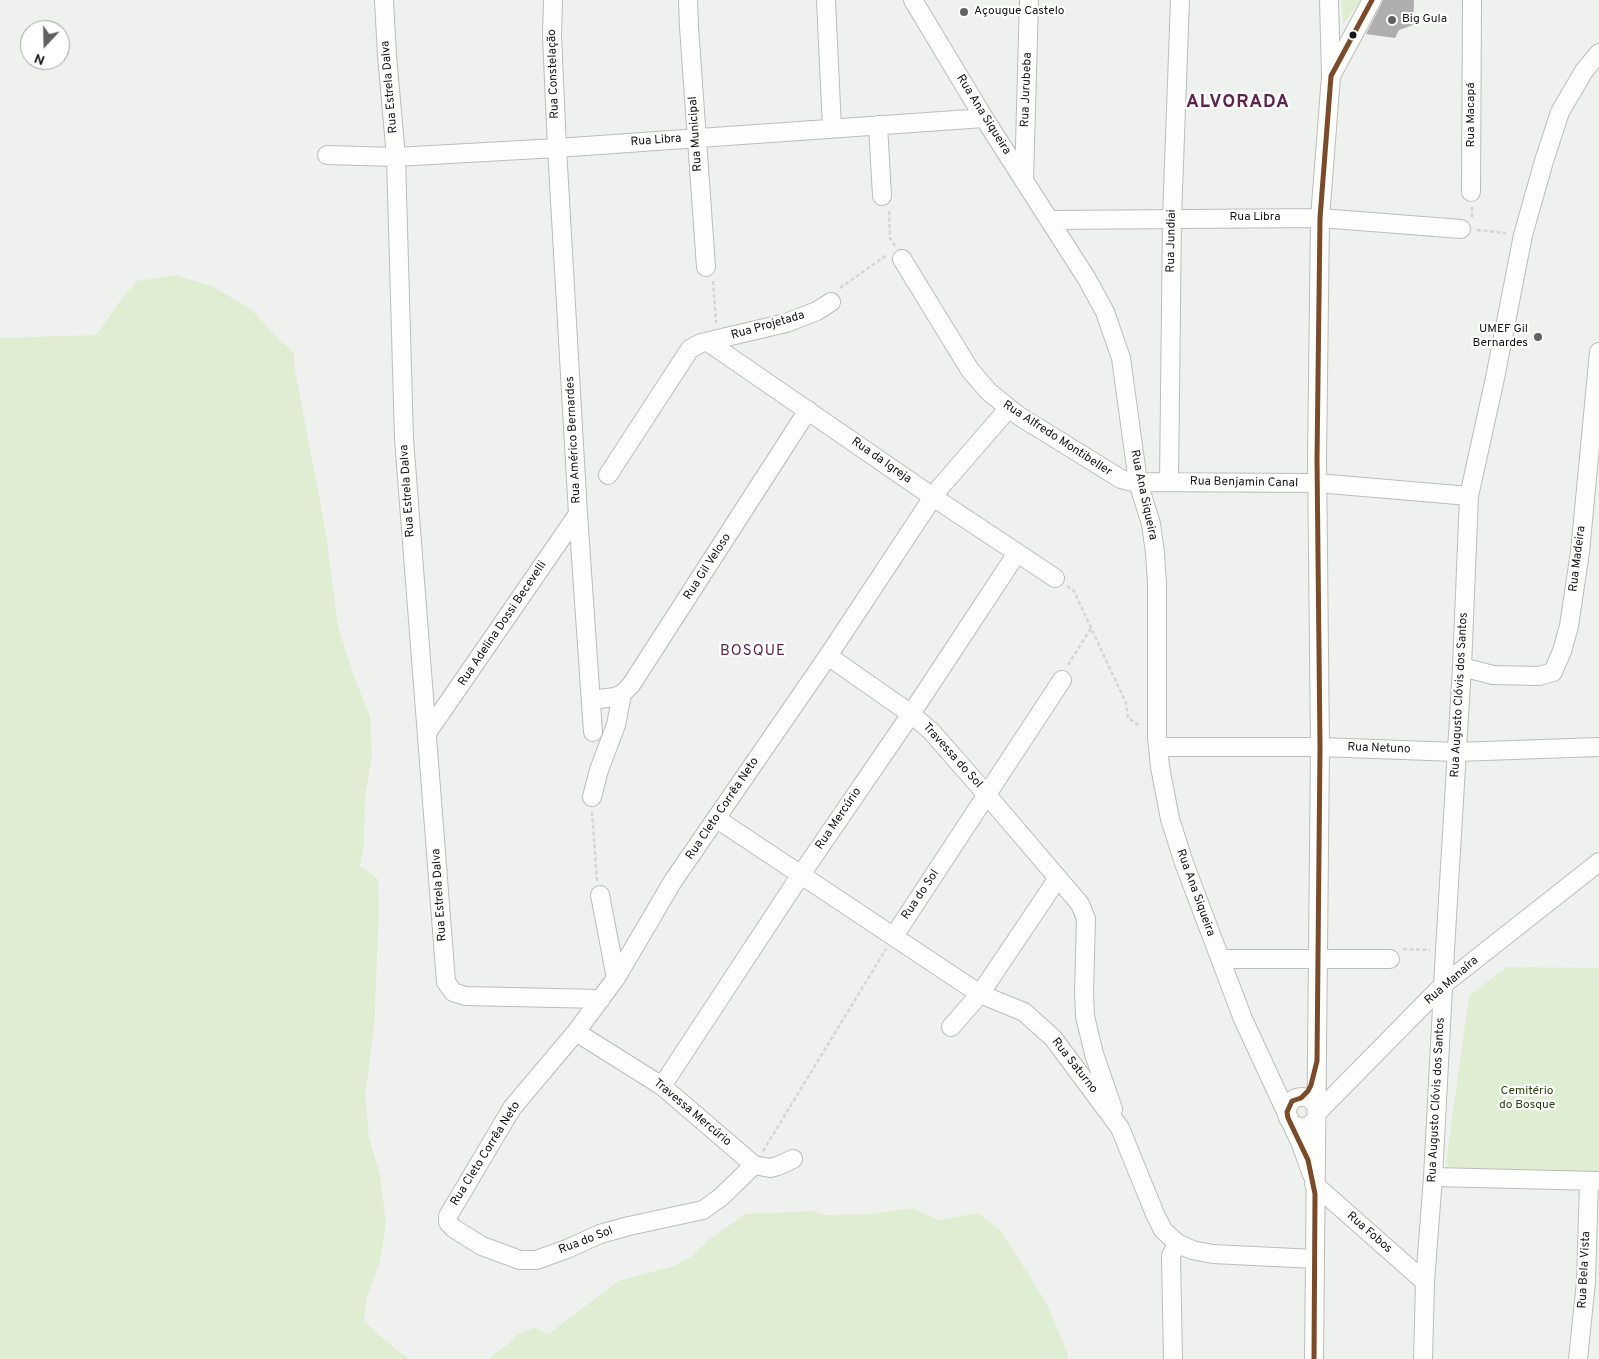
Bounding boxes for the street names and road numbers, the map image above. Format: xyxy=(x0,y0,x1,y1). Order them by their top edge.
street label: Rua Constelação xyxy=(545,29,563,119)
street label: Rua Estrela Dalva xyxy=(379,40,401,134)
street label: Rua Jurubeba xyxy=(1018,52,1036,128)
street label: Rua Ana Siqueira xyxy=(953,72,1013,158)
street label: Rua Macapá xyxy=(1465,83,1479,147)
street label: Rua Municipal xyxy=(686,96,706,172)
street label: Rua Libra xyxy=(630,132,682,150)
street label: Rua Jundiai xyxy=(1164,209,1180,273)
street label: Rua Libra xyxy=(1230,211,1280,225)
street label: Rua Projetada xyxy=(730,309,806,343)
street label: Rua Américo Bernardes xyxy=(563,376,585,504)
street label: Rua Alfredo Montibeller xyxy=(1000,398,1114,480)
street label: Rua da Igreja xyxy=(848,435,914,487)
street label: Rua Estrela Dalva xyxy=(398,444,418,538)
street label: Rua Ana Siqueira xyxy=(1126,449,1160,541)
street label: Rua Benjamin Canal xyxy=(1190,475,1298,491)
street label: Rua Madeira xyxy=(1567,525,1589,593)
street label: Rua Gil Veloso xyxy=(681,531,735,603)
street label: Rua Adelina Dossi Becevelli xyxy=(456,559,550,689)
street label: Rua Augusto Clóvis dos Santos xyxy=(1448,612,1472,778)
street label: Travessa do Sol xyxy=(919,721,985,791)
street label: Rua Netuno xyxy=(1347,741,1411,757)
street label: Rua Cleto Corrêa Neto xyxy=(683,755,763,863)
street label: Rua Mercúrio xyxy=(813,785,865,853)
street label: Rua Ana Siqueira xyxy=(1173,847,1217,939)
street label: Rua Estrela Dalva xyxy=(430,848,450,942)
street label: Rua do Sol xyxy=(899,867,943,923)
street label: Rua Manaíra xyxy=(1422,954,1482,1008)
street label: Rua Augusto Clóvis dos Santos xyxy=(1425,1017,1449,1183)
street label: Rua Saturno xyxy=(1048,1035,1100,1097)
street label: Travessa Mercúrio xyxy=(650,1076,734,1150)
street label: Rua Cleto Corrêa Neto xyxy=(448,1099,524,1209)
street label: Rua Fobos xyxy=(1343,1209,1395,1257)
street label: Rua do Sol xyxy=(557,1224,615,1258)
street label: Rua Bela Vista xyxy=(1576,1231,1594,1309)

